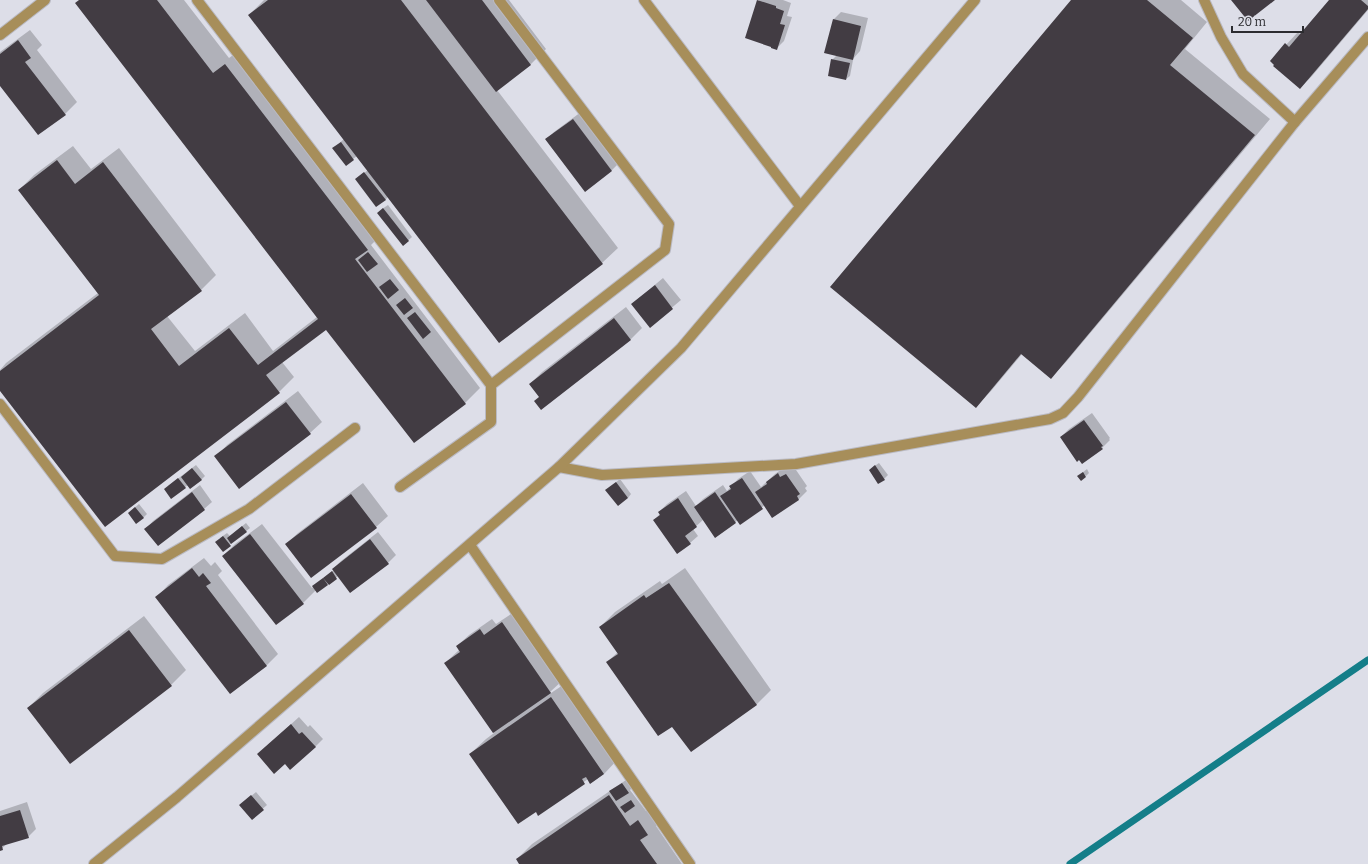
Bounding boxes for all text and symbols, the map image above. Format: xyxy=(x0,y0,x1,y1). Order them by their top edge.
scale bar xyxy=(1232,8,1303,34)
text: 20 m xyxy=(1238,15,1267,29)

